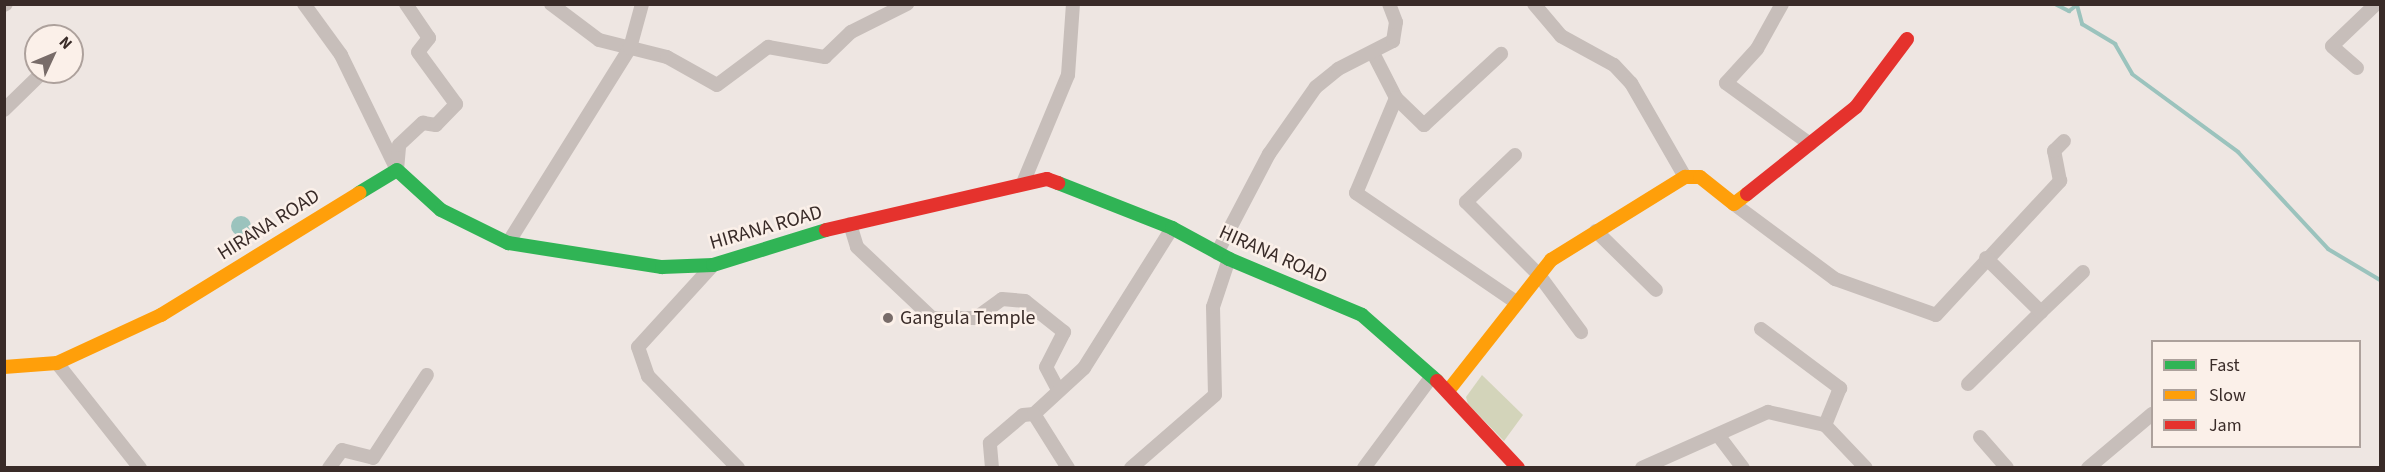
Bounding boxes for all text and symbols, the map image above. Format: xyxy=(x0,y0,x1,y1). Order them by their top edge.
north arrow xyxy=(24,24,84,84)
text: N xyxy=(54,31,77,54)
street label: HIRANA ROAD xyxy=(214,184,324,266)
street label: HIRANA ROAD xyxy=(707,200,825,256)
street label: HIRANA ROAD xyxy=(1215,220,1331,290)
place label: Gangula Temple xyxy=(900,306,1036,330)
marker: Gangula Temple xyxy=(881,311,895,325)
legend xyxy=(2151,340,2361,448)
text: Fast xyxy=(2209,353,2240,378)
text: Slow xyxy=(2209,383,2246,408)
text: Jam xyxy=(2209,413,2242,438)

